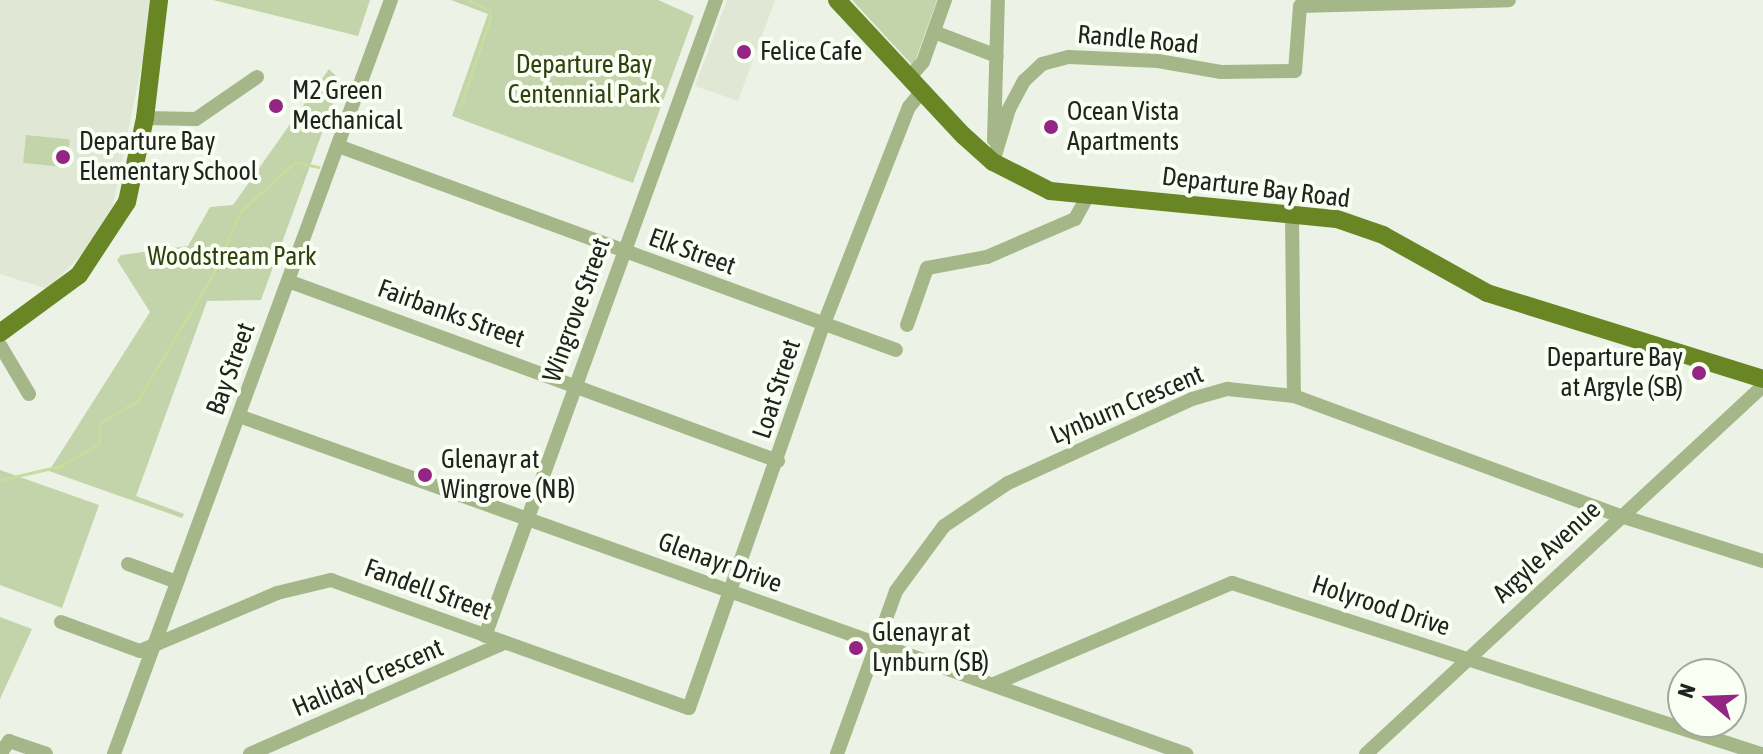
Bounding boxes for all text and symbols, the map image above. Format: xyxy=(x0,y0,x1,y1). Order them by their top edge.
street label: Randle Road xyxy=(1076,19,1200,61)
place label: Felice Cafe xyxy=(760,36,862,68)
marker: Felice Cafe xyxy=(735,43,753,61)
park label: Departure Bay Centennial Park xyxy=(508,49,660,110)
place label: M2 Green Mechanical xyxy=(292,75,403,136)
place label: Ocean Vista Apartments xyxy=(1067,96,1179,158)
marker: M2 Green Mechanical xyxy=(267,97,285,115)
marker: Ocean Vista Apartments xyxy=(1042,118,1060,136)
place label: Departure Bay Elementary School xyxy=(79,126,258,188)
marker: Departure Bay Elementary School xyxy=(54,148,72,166)
street label: Departure Bay Road xyxy=(1160,161,1352,215)
street label: Elk Street xyxy=(644,222,740,282)
street label: Wingrove Street xyxy=(536,234,618,386)
park label: Woodstream Park xyxy=(148,241,316,273)
street label: Fairbanks Street xyxy=(373,273,529,355)
street label: Bay Street xyxy=(200,319,262,419)
street label: Loat Street xyxy=(746,335,808,443)
place label: Departure Bay at Argyle (SB) xyxy=(1547,342,1683,404)
street label: Lynburn Crescent xyxy=(1046,359,1208,451)
marker: Departure Bay at Argyle (SB) xyxy=(1690,364,1708,382)
place label: Glenayr at Wingrove (NB) xyxy=(441,444,575,506)
marker: Glenayr at Wingrove (NB) xyxy=(416,466,434,484)
street label: Argyle Avenue xyxy=(1487,494,1607,610)
street label: Glenayr Drive xyxy=(654,526,786,600)
street label: Fandell Street xyxy=(360,553,496,627)
street label: Holyrood Drive xyxy=(1308,569,1454,643)
place label: Glenayr at Lynburn (SB) xyxy=(872,617,989,678)
street label: Haliday Crescent xyxy=(288,632,448,724)
marker: Glenayr at Lynburn (SB) xyxy=(847,639,865,657)
north arrow xyxy=(1667,658,1747,738)
text: N xyxy=(1672,680,1701,701)

